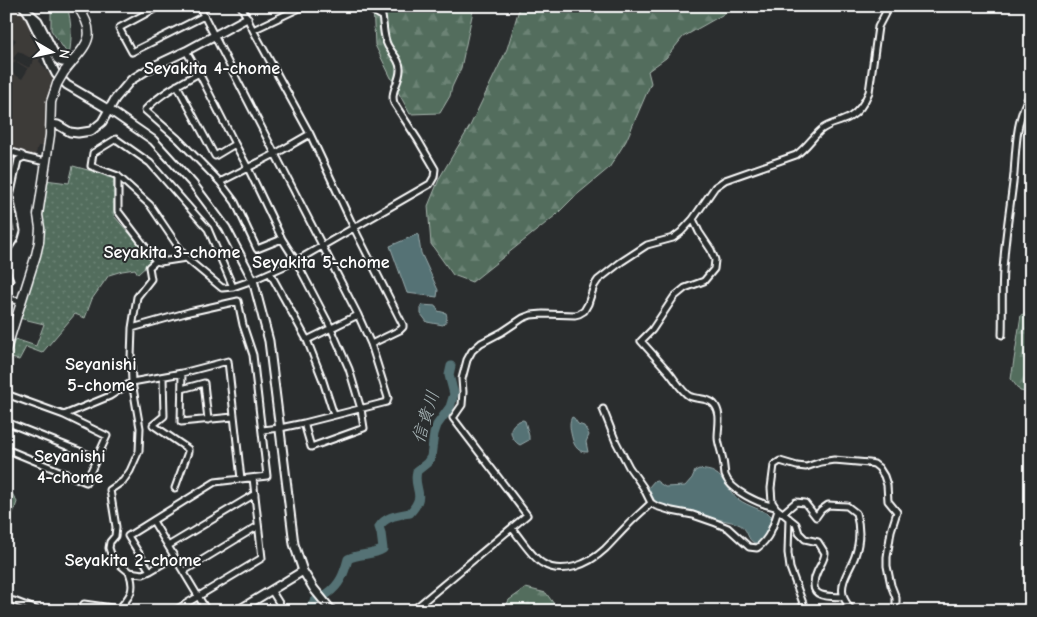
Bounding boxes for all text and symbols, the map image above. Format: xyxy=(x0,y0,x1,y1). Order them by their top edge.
north arrow xyxy=(28,28,78,78)
text: N xyxy=(55,48,73,60)
district label: Seyakita 4-chome xyxy=(144,58,280,79)
district label: Seyakita 3-chome xyxy=(104,242,240,263)
district label: Seyakita 5-chome xyxy=(252,252,390,273)
district label: Seyanishi 5-chome xyxy=(65,354,137,396)
water label: 信貴川 xyxy=(408,388,444,446)
district label: Seyanishi 4-chome xyxy=(34,446,106,488)
district label: Seyakita 2-chome xyxy=(65,550,201,571)

